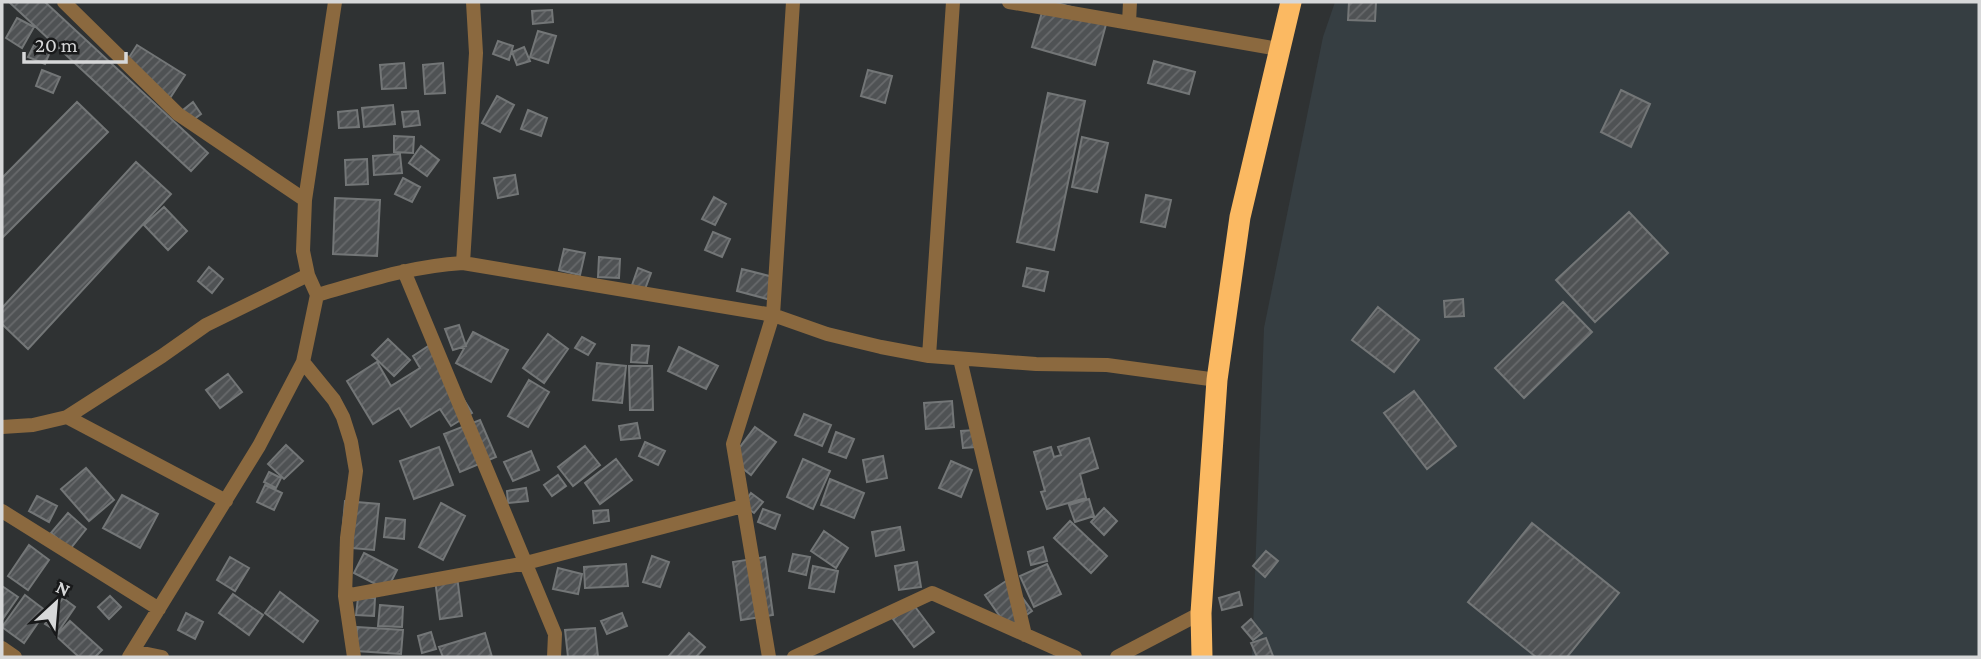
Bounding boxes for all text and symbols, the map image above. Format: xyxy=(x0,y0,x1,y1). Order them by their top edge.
scale bar xyxy=(24,21,126,65)
text: 20 m xyxy=(35,33,78,57)
north arrow xyxy=(21,568,91,638)
text: N xyxy=(53,576,74,600)

